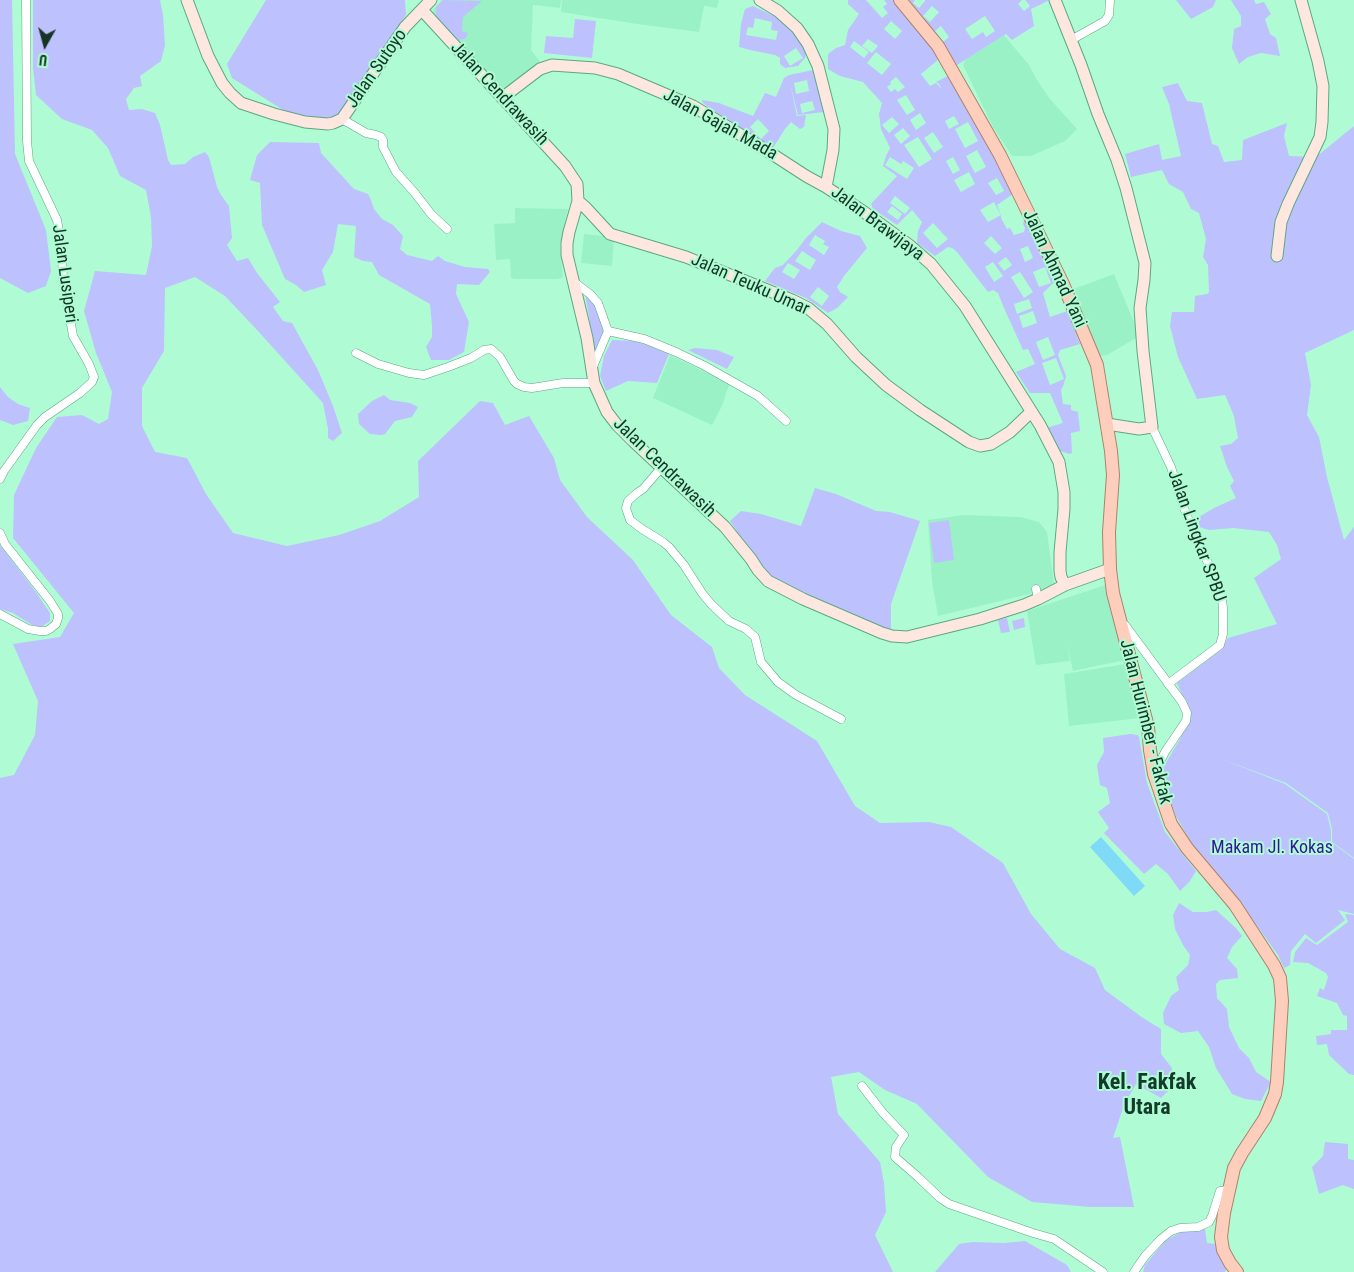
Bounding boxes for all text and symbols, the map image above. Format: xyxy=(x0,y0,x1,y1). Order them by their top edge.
north arrow xyxy=(20,20,70,70)
street label: Jalan Sutoyo xyxy=(342,25,412,113)
street label: Jalan Cendrawasih xyxy=(445,38,553,150)
text: U xyxy=(38,51,48,68)
street label: Jalan Gajah Mada xyxy=(659,85,781,165)
street label: Jalan Brawijaya xyxy=(826,182,928,266)
street label: Jalan Ahmad Yani xyxy=(1017,207,1091,331)
street label: Jalan Lusiperi xyxy=(46,223,82,325)
street label: Jalan Teuku Umar xyxy=(687,249,813,321)
street label: Jalan Cendrawasih xyxy=(608,414,720,522)
street label: Jalan Lingkar SPBU xyxy=(1162,467,1230,605)
street label: Jalan Hurimber - Fakfak xyxy=(1114,637,1176,807)
park label: Makam Jl. Kokas xyxy=(1211,837,1333,859)
district label: Kel. Fakfak Utara xyxy=(1098,1070,1196,1122)

